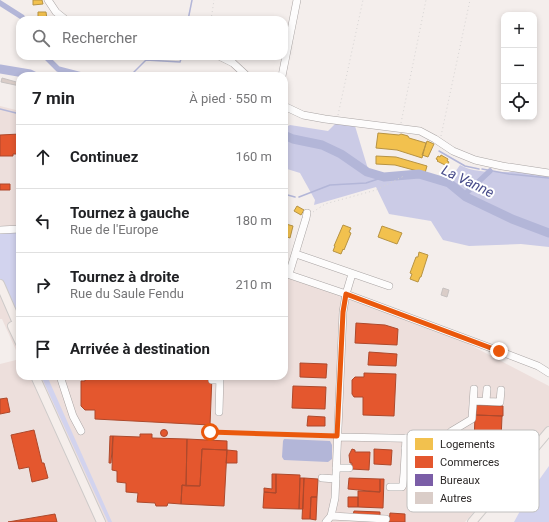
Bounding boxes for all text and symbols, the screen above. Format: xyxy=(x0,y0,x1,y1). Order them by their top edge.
map controls xyxy=(501,12,537,120)
button: + xyxy=(501,12,537,48)
search box xyxy=(16,16,288,60)
icon: search xyxy=(30,27,52,49)
text: Rechercher xyxy=(62,29,137,47)
button: − xyxy=(501,48,537,84)
button: locate xyxy=(501,84,537,120)
text: 7 min xyxy=(32,88,75,108)
text: À pied · 550 m xyxy=(189,91,272,106)
icon: ahead xyxy=(32,146,54,168)
text: Continuez xyxy=(70,148,138,166)
text: 160 m xyxy=(235,149,272,164)
water label: La Vanne xyxy=(439,162,497,200)
text: Tournez à gauche xyxy=(70,204,189,222)
icon: left xyxy=(32,210,54,232)
text: 180 m xyxy=(235,213,272,228)
text: Rue de l'Europe xyxy=(70,222,159,237)
text: Tournez à droite xyxy=(70,268,179,286)
icon: right xyxy=(32,274,54,296)
text: 210 m xyxy=(235,277,272,292)
text: Rue du Saule Fendu xyxy=(70,286,184,301)
icon: arrive xyxy=(32,338,54,360)
text: Arrivée à destination xyxy=(70,340,210,358)
route end xyxy=(490,342,508,360)
route start xyxy=(201,423,219,441)
legend xyxy=(407,430,539,512)
text: Logements xyxy=(440,438,495,451)
text: Commerces xyxy=(440,456,500,469)
text: Bureaux xyxy=(440,474,480,487)
text: Autres xyxy=(440,492,472,505)

